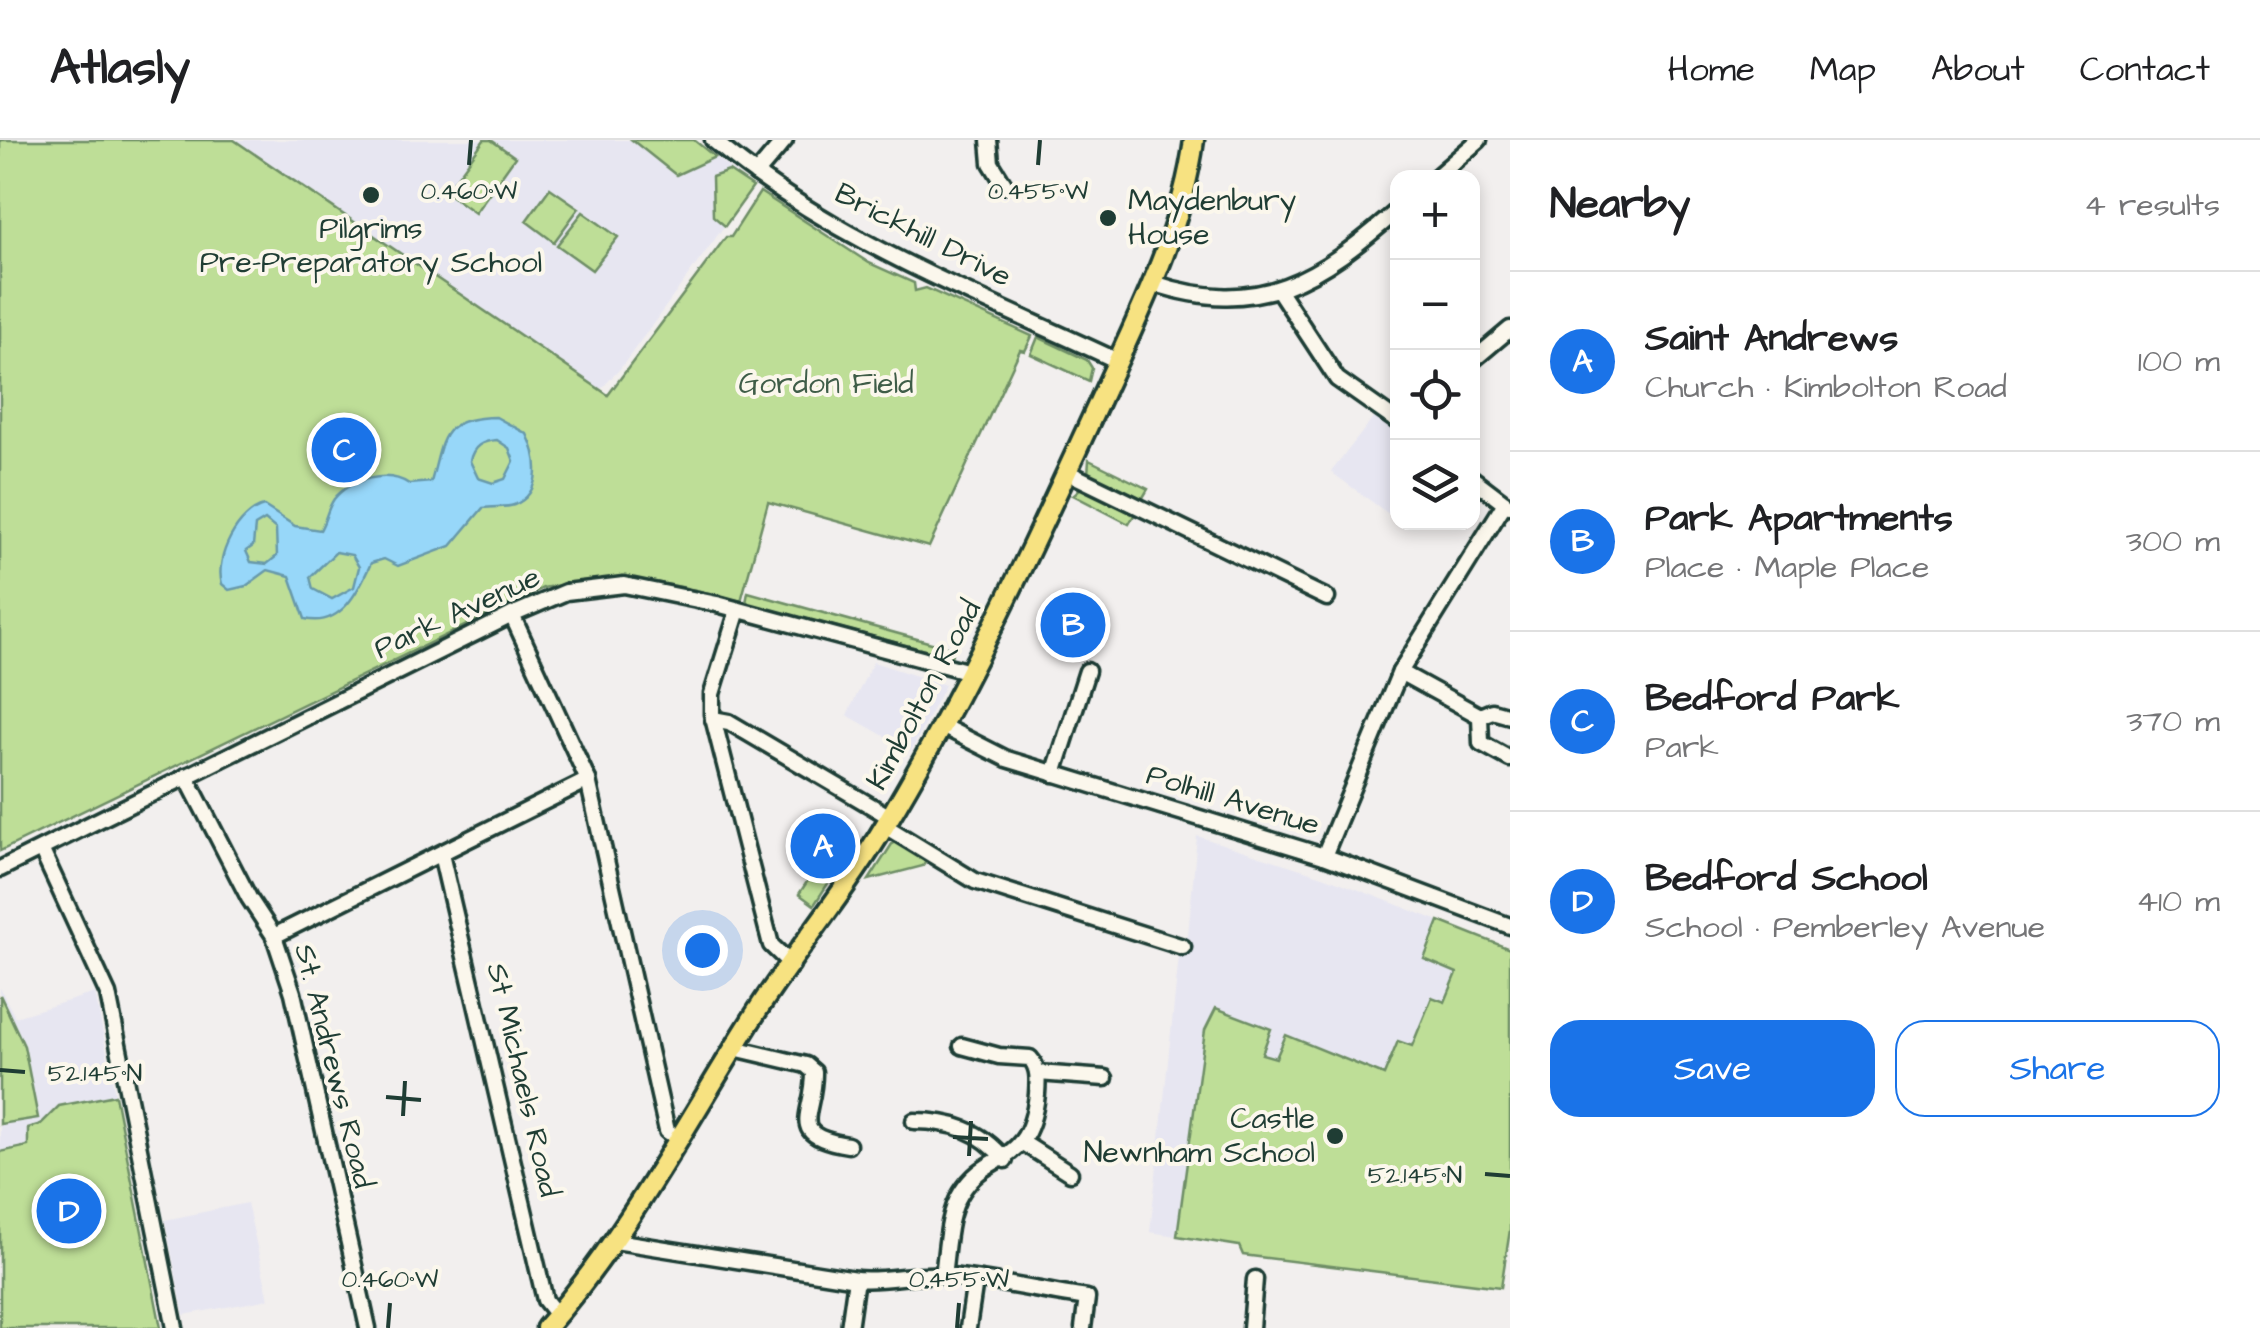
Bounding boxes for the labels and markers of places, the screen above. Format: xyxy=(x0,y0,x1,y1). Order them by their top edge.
place label: Maydenbury House xyxy=(1128,180,1296,256)
marker: Pilgrims Pre-Preparatory School xyxy=(360,184,382,206)
marker: Maydenbury House xyxy=(1097,207,1119,229)
place label: Pilgrims Pre-Preparatory School xyxy=(200,208,542,285)
pin: C xyxy=(312,412,376,488)
pin: B xyxy=(1040,588,1106,662)
pin: A xyxy=(790,808,856,884)
place label: Castle Newnham School xyxy=(1084,1098,1315,1174)
marker: Castle Newnham School xyxy=(1324,1125,1346,1147)
pin: D xyxy=(36,1174,102,1248)

